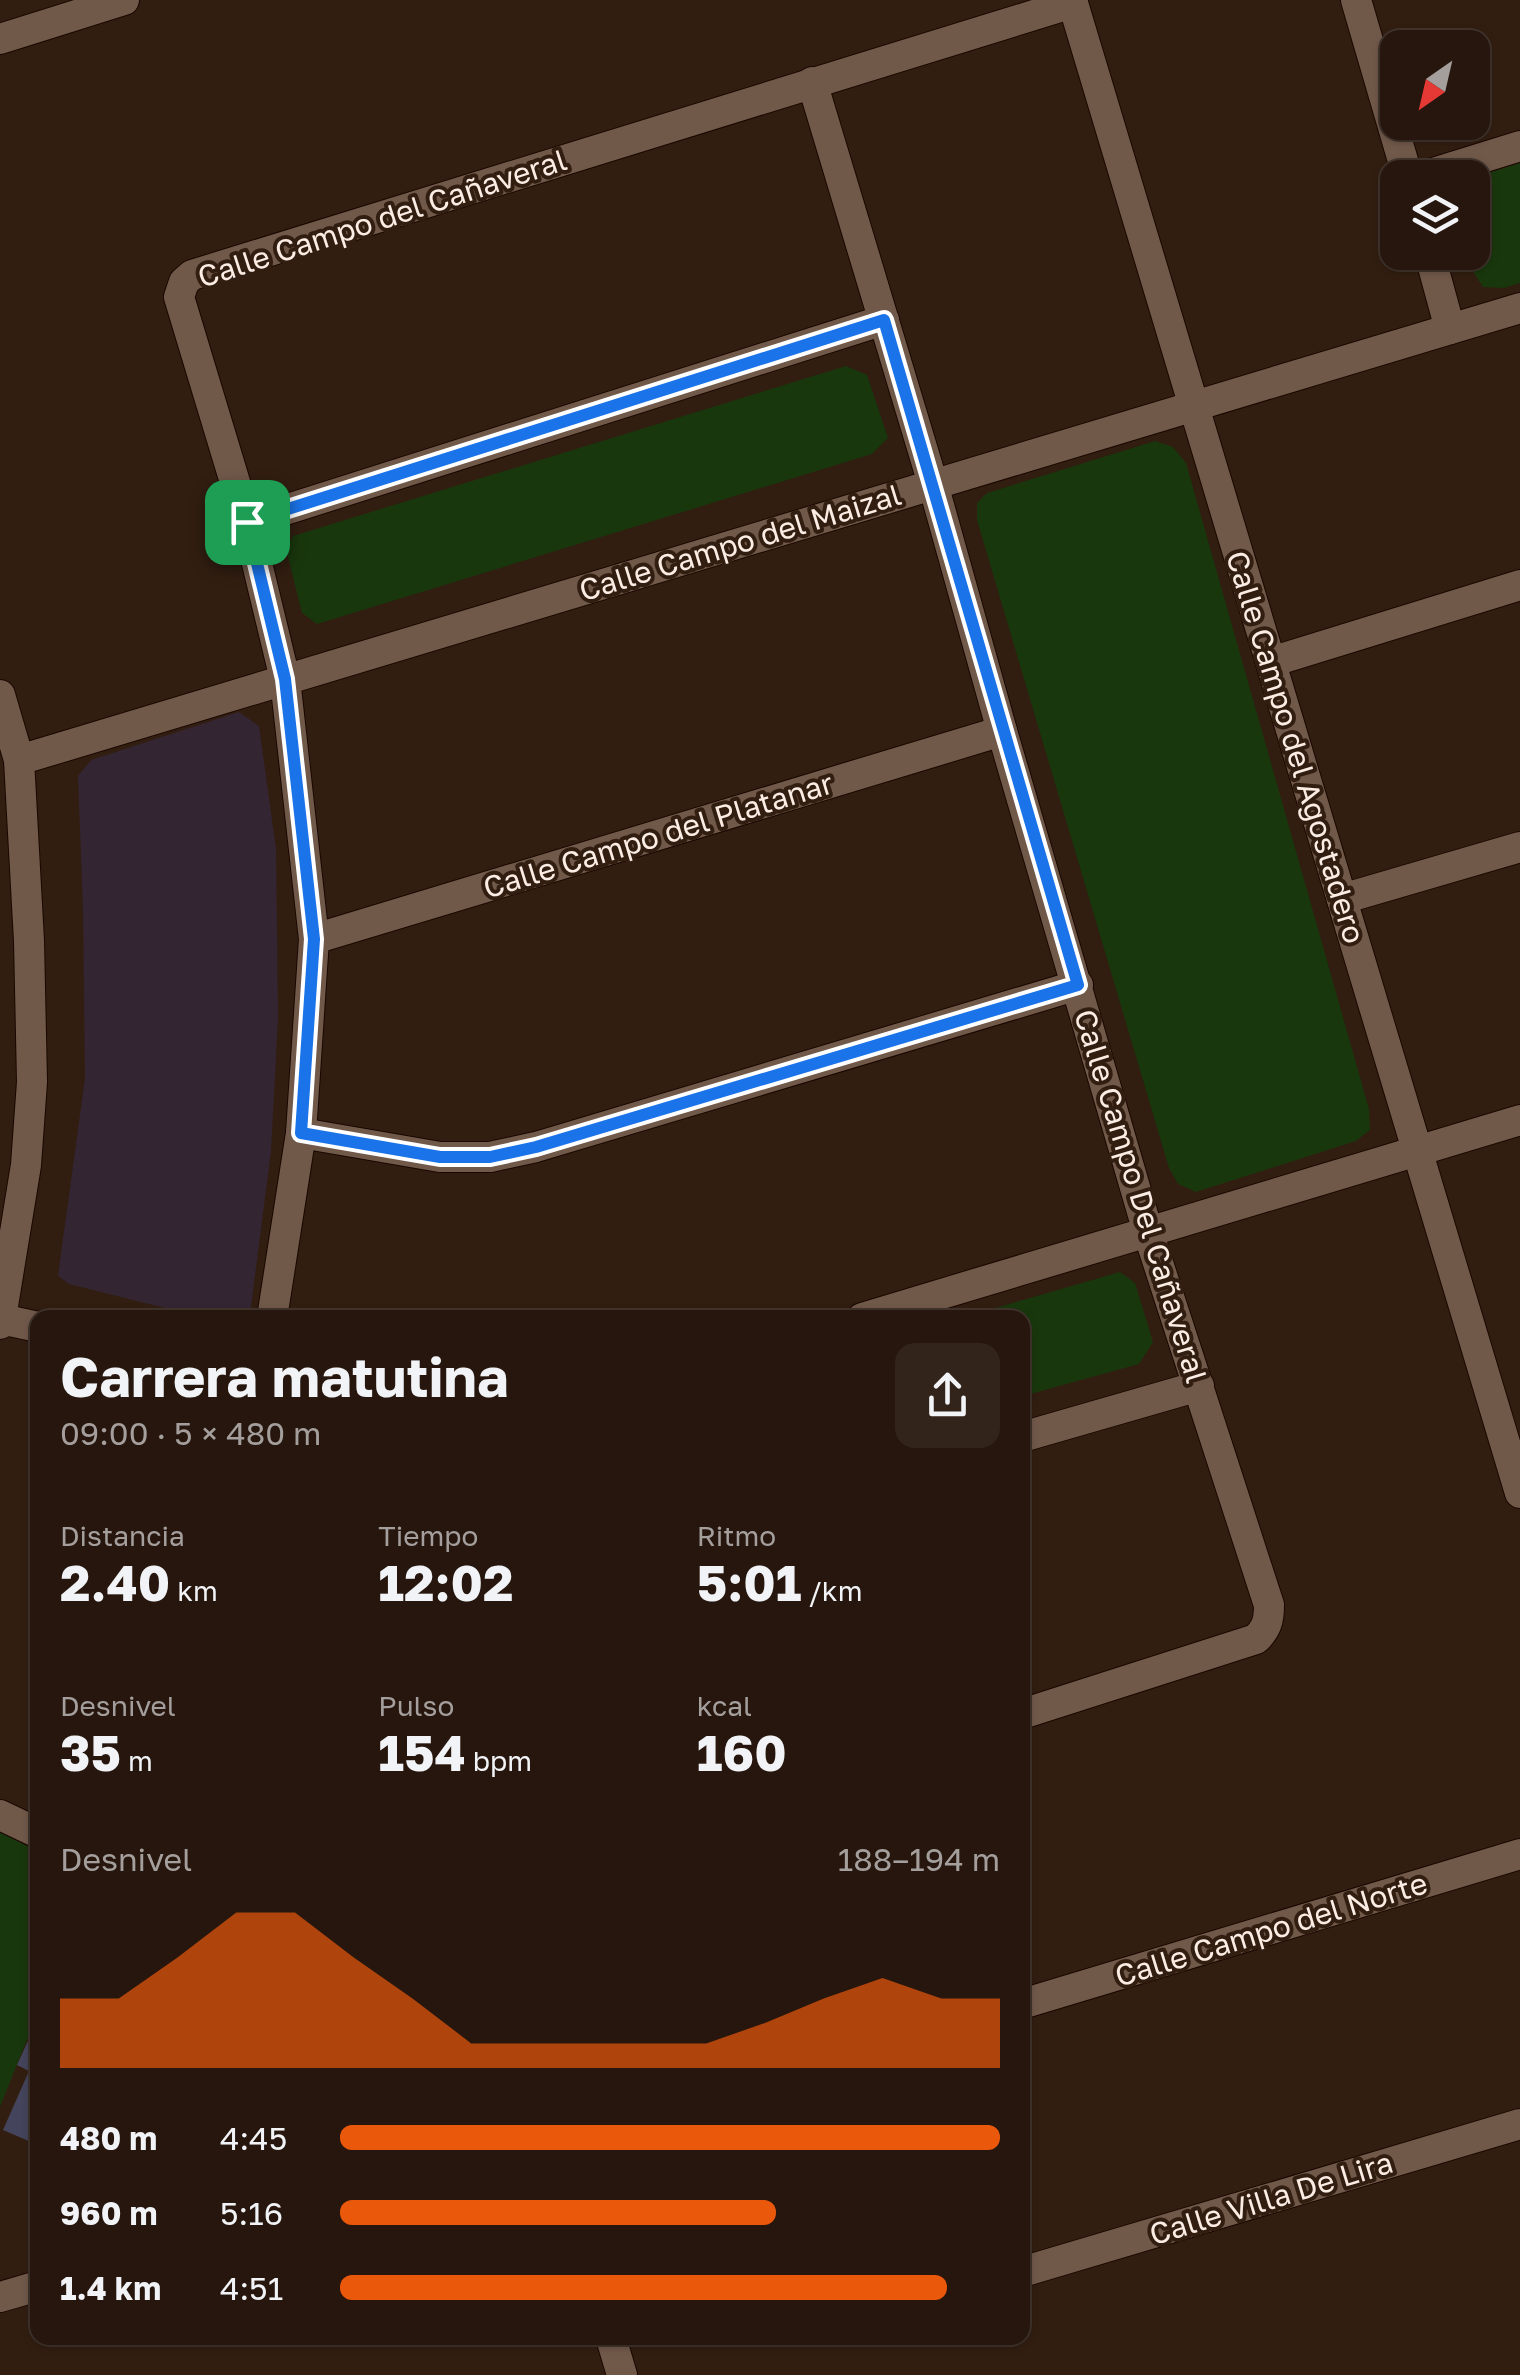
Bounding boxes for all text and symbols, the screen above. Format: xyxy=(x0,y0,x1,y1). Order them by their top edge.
north arrow xyxy=(1380,30,1490,140)
map controls xyxy=(1380,30,1490,270)
street label: Calle Campo del Cañaveral xyxy=(193,141,571,295)
button: layers xyxy=(1380,160,1490,270)
street label: Calle Campo del Maizal xyxy=(575,476,905,608)
pin xyxy=(205,480,290,565)
icon: arrive xyxy=(220,495,275,550)
street label: Calle Campo del Agostadero xyxy=(1219,547,1373,947)
street label: Calle Campo del Platanar xyxy=(479,765,838,905)
street label: Calle Campo Del Cañaveral xyxy=(1067,1005,1215,1387)
text: Carrera matutina xyxy=(60,1343,509,1409)
button: share xyxy=(895,1343,1000,1448)
text: 09:00 · 5 × 480 m xyxy=(60,1414,321,1452)
text: Distancia xyxy=(60,1519,185,1552)
text: Tiempo xyxy=(378,1519,478,1552)
text: Ritmo xyxy=(697,1519,776,1552)
text: 2.40 xyxy=(60,1552,170,1612)
text: 12:02 xyxy=(378,1552,514,1612)
text: 5:01 xyxy=(697,1552,801,1612)
text: km xyxy=(170,1574,218,1607)
text: /km xyxy=(801,1574,862,1607)
text: Desnivel xyxy=(60,1689,176,1722)
text: Pulso xyxy=(378,1689,454,1722)
text: kcal xyxy=(697,1689,752,1722)
text: 35 xyxy=(60,1722,121,1782)
text: 154 xyxy=(378,1722,466,1782)
text: 160 xyxy=(697,1722,787,1782)
text: m xyxy=(121,1744,153,1777)
text: bpm xyxy=(466,1744,532,1777)
text: Desnivel xyxy=(60,1840,192,1878)
text: 188–194 m xyxy=(838,1840,1000,1878)
street label: Calle Campo del Norte xyxy=(1111,1864,1431,1994)
text: 480 m xyxy=(60,2119,157,2157)
text: 4:45 xyxy=(220,2119,287,2157)
street label: Calle Villa De Lira xyxy=(1145,2144,1397,2252)
text: 960 m xyxy=(60,2194,157,2232)
text: 5:16 xyxy=(220,2194,283,2232)
text: 1.4 km xyxy=(60,2269,161,2307)
text: 4:51 xyxy=(220,2269,283,2307)

